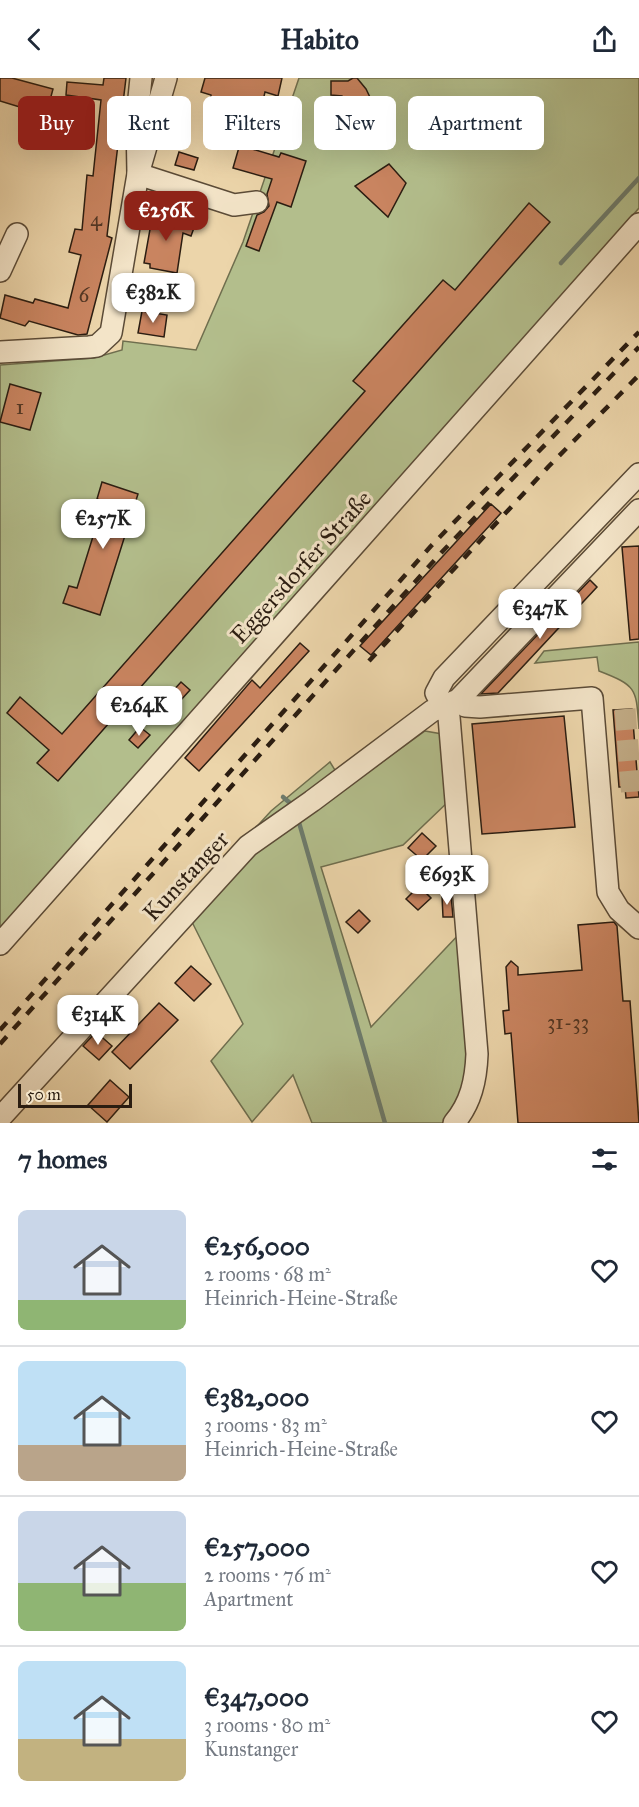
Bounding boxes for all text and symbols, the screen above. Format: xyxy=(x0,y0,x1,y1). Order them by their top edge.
icon: back xyxy=(18,23,51,56)
text: Habito xyxy=(280,23,359,56)
icon: share xyxy=(588,23,621,56)
chip: Buy xyxy=(18,96,95,150)
chip: Rent xyxy=(107,96,191,150)
chip: Filters xyxy=(203,96,302,150)
chip: New xyxy=(314,96,396,150)
chip: Apartment xyxy=(408,96,544,150)
pin: €256K xyxy=(124,191,208,242)
text: €256K xyxy=(138,198,194,222)
house number: 4 xyxy=(90,206,103,232)
pin: €382K xyxy=(111,273,195,324)
text: €382K xyxy=(126,280,180,304)
house number: 6 xyxy=(79,282,91,308)
house number: 1 xyxy=(16,394,24,420)
street label: Eggersdorfer Straße xyxy=(224,484,378,650)
pin: €257K xyxy=(61,499,145,550)
text: €257K xyxy=(75,506,131,530)
pin: €347K xyxy=(498,589,582,640)
text: €347K xyxy=(512,596,568,620)
pin: €264K xyxy=(97,686,181,737)
text: €264K xyxy=(110,693,168,717)
street label: Kunstanger xyxy=(137,824,235,928)
pin: €693K xyxy=(405,855,489,906)
text: €693K xyxy=(419,862,475,886)
pin: €314K xyxy=(56,995,140,1046)
text: €314K xyxy=(71,1002,125,1026)
house number: 31-33 xyxy=(547,1009,589,1035)
scale bar xyxy=(18,1081,132,1108)
text: 50 m xyxy=(27,1085,61,1104)
text: 7 homes xyxy=(18,1143,107,1175)
icon: filters xyxy=(588,1143,621,1176)
text: €256,000 xyxy=(204,1230,310,1262)
icon: home xyxy=(66,1234,138,1306)
icon: heart xyxy=(588,1254,621,1287)
text: 2 rooms · 68 m² xyxy=(204,1262,331,1286)
text: Heinrich-Heine-Straße xyxy=(204,1286,398,1310)
text: €382,000 xyxy=(204,1381,309,1413)
icon: home xyxy=(66,1385,138,1457)
icon: heart xyxy=(588,1405,621,1438)
text: 3 rooms · 83 m² xyxy=(204,1413,327,1437)
text: Heinrich-Heine-Straße xyxy=(204,1437,398,1461)
text: €257,000 xyxy=(204,1531,310,1563)
icon: home xyxy=(66,1535,138,1607)
icon: heart xyxy=(588,1555,621,1588)
text: 2 rooms · 76 m² xyxy=(204,1563,331,1587)
text: Apartment xyxy=(204,1587,293,1611)
text: €347,000 xyxy=(204,1681,309,1713)
icon: home xyxy=(66,1685,138,1757)
icon: heart xyxy=(588,1705,621,1738)
text: 3 rooms · 80 m² xyxy=(204,1713,330,1737)
text: Kunstanger xyxy=(204,1737,298,1761)

